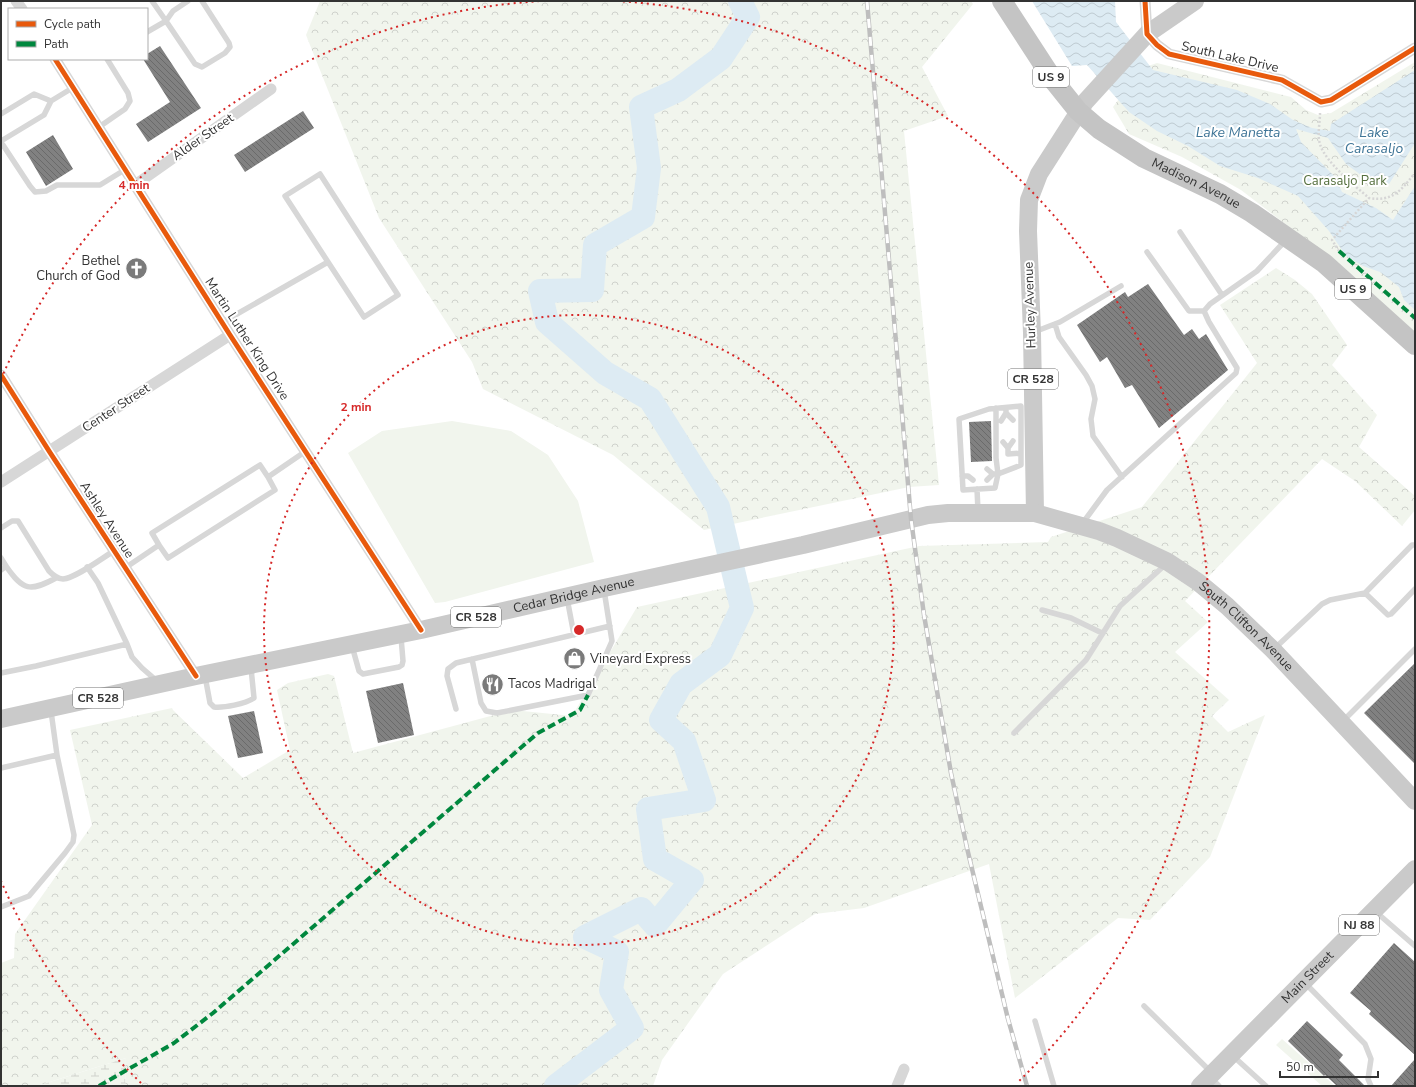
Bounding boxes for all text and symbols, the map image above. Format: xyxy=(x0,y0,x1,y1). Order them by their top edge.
legend xyxy=(8,8,148,60)
text: Cycle path xyxy=(44,16,101,32)
text: Path xyxy=(44,36,69,52)
street label: South Lake Drive xyxy=(1180,37,1280,77)
road number: US 9 xyxy=(1033,67,1069,87)
street label: Alder Street xyxy=(169,109,238,165)
water label: Lake Manetta xyxy=(1196,123,1280,142)
water label: Lake Carasaljo xyxy=(1345,123,1403,158)
street label: Madison Avenue xyxy=(1149,154,1244,213)
park label: Carasaljo Park xyxy=(1303,172,1387,190)
text: 4 min xyxy=(118,177,150,193)
place label: Bethel Church of God xyxy=(36,252,120,285)
church icon: Bethel Church of God xyxy=(123,255,149,281)
street label: Hurley Avenue xyxy=(1019,261,1041,349)
street label: Martin Luther King Drive xyxy=(201,274,293,404)
road number: US 9 xyxy=(1335,279,1371,299)
road number: CR 528 xyxy=(1008,369,1058,389)
street label: Center Street xyxy=(79,379,154,437)
text: 2 min xyxy=(340,399,372,415)
street label: Ashley Avenue xyxy=(76,478,139,562)
street label: Cedar Bridge Avenue xyxy=(511,573,636,618)
street label: South Clifton Avenue xyxy=(1195,577,1298,675)
road number: CR 528 xyxy=(451,607,501,627)
centre of rings xyxy=(572,623,586,637)
shop icon: Vineyard Express xyxy=(561,646,587,672)
place label: Vineyard Express xyxy=(589,650,691,668)
restaurant icon: Tacos Madrigal xyxy=(480,671,506,697)
place label: Tacos Madrigal xyxy=(508,675,596,693)
road number: CR 528 xyxy=(73,688,123,708)
road number: NJ 88 xyxy=(1339,915,1379,935)
street label: Main Street xyxy=(1278,947,1338,1008)
scale bar xyxy=(1280,1053,1378,1079)
text: 50 m xyxy=(1286,1059,1314,1075)

